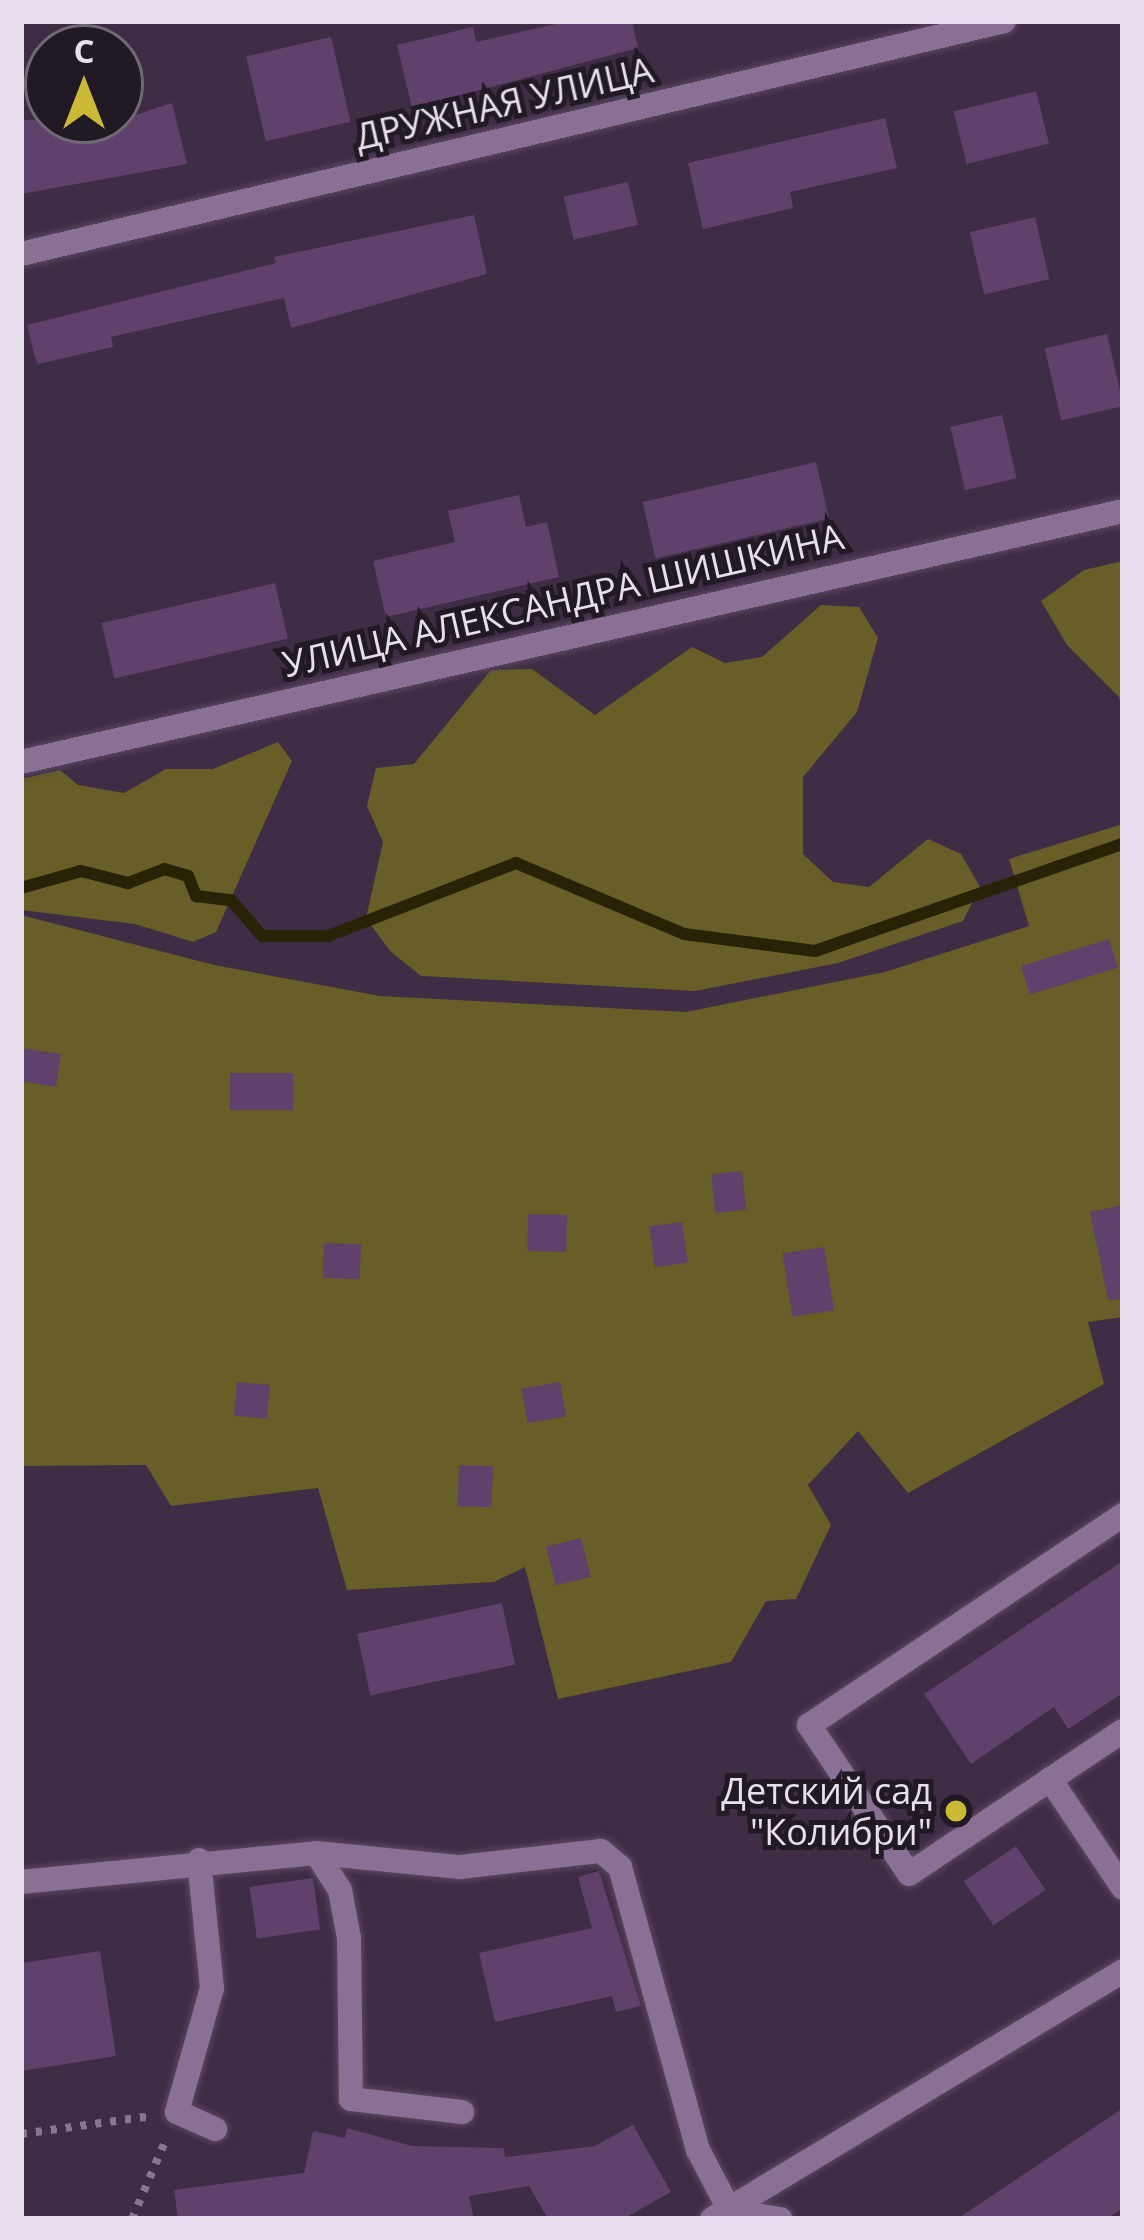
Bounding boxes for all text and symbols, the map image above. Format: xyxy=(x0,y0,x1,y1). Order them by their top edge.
north arrow xyxy=(24,24,144,144)
text: С xyxy=(73,28,95,73)
street label: ДРУЖНАЯ УЛИЦА xyxy=(351,48,657,158)
street label: УЛИЦА АЛЕКСАНДРА ШИШКИНА xyxy=(278,514,848,686)
place label: Детский сад "Колибри" xyxy=(721,1768,932,1853)
marker: Детский сад "Колибри" xyxy=(943,1798,969,1824)

